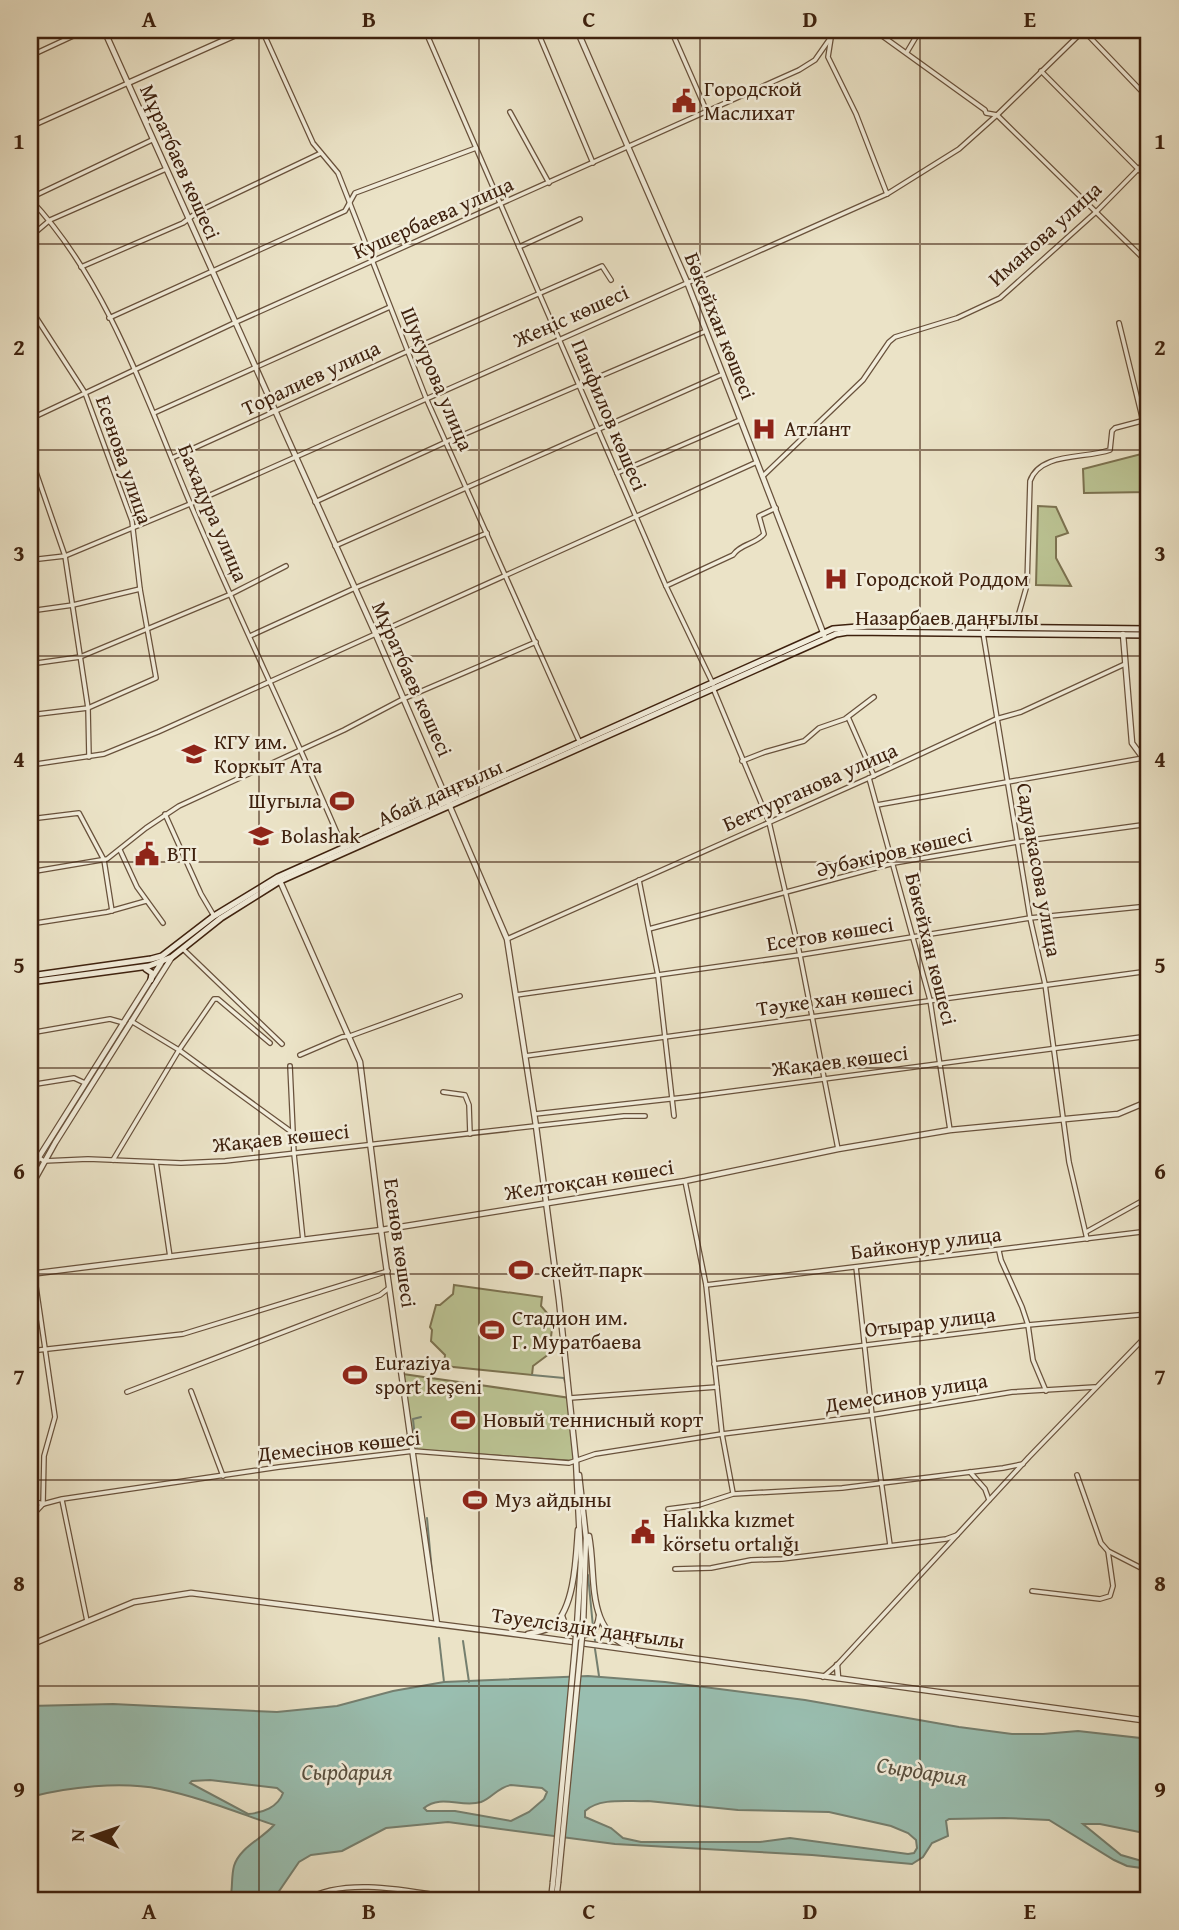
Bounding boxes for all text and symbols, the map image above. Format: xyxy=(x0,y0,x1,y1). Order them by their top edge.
text: A xyxy=(142,2,157,35)
text: B xyxy=(362,2,376,35)
text: C xyxy=(582,2,596,35)
text: D xyxy=(803,2,818,35)
text: E xyxy=(1024,2,1036,35)
place label: Городской Маслихат xyxy=(704,73,802,128)
street label: Мұратбаев көшесі xyxy=(132,79,229,245)
public building icon: Городской Маслихат xyxy=(670,87,698,115)
text: 1 xyxy=(13,124,25,157)
text: 1 xyxy=(1154,124,1166,157)
street label: Кушербаева улица xyxy=(348,168,518,267)
street label: Иманова улица xyxy=(981,174,1108,293)
street label: Бөкейхан көшесі xyxy=(677,248,764,404)
street label: Жеңіс көшесі xyxy=(507,276,634,355)
street label: Шукурова улица xyxy=(393,302,482,456)
text: 2 xyxy=(13,330,25,363)
text: 2 xyxy=(1154,330,1166,363)
street label: Торалиев улица xyxy=(237,332,385,423)
street label: Панфилов көшесі xyxy=(564,334,655,496)
street label: Есенова улица xyxy=(88,391,161,528)
place label: Атлант xyxy=(784,413,851,444)
hospital icon: Атлант xyxy=(750,415,778,443)
street label: Бахадура улица xyxy=(170,439,257,587)
text: 3 xyxy=(13,536,25,569)
text: 3 xyxy=(1154,536,1166,569)
place label: Городской Роддом xyxy=(856,563,1029,594)
hospital icon: Городской Роддом xyxy=(822,565,850,593)
street label: Мұратбаев көшесі xyxy=(364,596,461,762)
street label: Назарбаев даңғылы xyxy=(855,602,1039,633)
place label: КГУ им. Коркыт Ата xyxy=(214,726,322,781)
street label: Бектурганова улица xyxy=(718,734,902,839)
school or university icon: КГУ им. Коркыт Ата xyxy=(180,740,208,768)
text: 4 xyxy=(13,742,25,775)
text: 4 xyxy=(1154,742,1166,775)
street label: Абай даңғылы xyxy=(372,751,508,834)
street label: Садуакасова улица xyxy=(1009,781,1070,959)
place label: Шугыла xyxy=(249,785,322,816)
sports icon: Шугыла xyxy=(328,787,356,815)
street label: Әубәкіров көшесі xyxy=(813,818,975,885)
place label: Bolashak xyxy=(281,820,360,851)
school or university icon: Bolashak xyxy=(247,822,275,850)
place label: BTI xyxy=(167,838,197,869)
public building icon: BTI xyxy=(133,840,161,868)
street label: Бөкейхан көшесі xyxy=(898,869,965,1028)
street label: Есетов көшесі xyxy=(764,908,896,959)
text: 5 xyxy=(13,948,25,981)
text: 5 xyxy=(1154,948,1166,981)
street label: Тәуке хан көшесі xyxy=(755,971,915,1024)
street label: Жақаев көшесі xyxy=(769,1037,910,1084)
street label: Жақаев көшесі xyxy=(210,1115,351,1160)
street label: Желтоқсан көшесі xyxy=(501,1151,676,1208)
text: 6 xyxy=(13,1154,25,1187)
text: 6 xyxy=(1154,1154,1166,1187)
street label: Есенов көшесі xyxy=(376,1176,425,1310)
street label: Байконур улица xyxy=(849,1218,1003,1267)
place label: скейт парк xyxy=(541,1254,643,1285)
sports icon: скейт парк xyxy=(507,1256,535,1284)
street label: Отырар улица xyxy=(863,1298,997,1345)
place label: Стадион им. Г. Муратбаева xyxy=(512,1302,641,1357)
sports icon: Стадион им. Г. Муратбаева xyxy=(478,1316,506,1344)
place label: Euraziya sport keşeni xyxy=(375,1347,482,1402)
text: 7 xyxy=(13,1360,25,1393)
text: 7 xyxy=(1154,1360,1166,1393)
sports icon: Euraziya sport keşeni xyxy=(341,1361,369,1389)
street label: Демесинов улица xyxy=(821,1364,990,1421)
place label: Новый теннисный корт xyxy=(483,1404,703,1435)
sports icon: Новый теннисный корт xyxy=(449,1406,477,1434)
street label: Демесінов көшесі xyxy=(255,1422,422,1470)
place label: Муз айдыны xyxy=(495,1484,612,1515)
sports icon: Муз айдыны xyxy=(461,1486,489,1514)
place label: Halıkka kızmet körsetu ortalığı xyxy=(663,1504,800,1559)
public building icon: Halıkka kızmet körsetu ortalığı xyxy=(629,1518,657,1546)
text: 8 xyxy=(13,1566,25,1599)
text: 8 xyxy=(1154,1566,1166,1599)
street label: Тәуелсіздік даңғылы xyxy=(490,1599,687,1656)
water label: Сырдария xyxy=(874,1747,970,1794)
water label: Сырдария xyxy=(301,1755,393,1788)
text: 9 xyxy=(13,1772,25,1805)
text: 9 xyxy=(1154,1772,1166,1805)
north arrow xyxy=(60,1800,130,1870)
text: N xyxy=(63,1828,91,1842)
text: A xyxy=(142,1894,157,1927)
text: B xyxy=(362,1894,376,1927)
text: C xyxy=(582,1894,596,1927)
text: D xyxy=(803,1894,818,1927)
text: E xyxy=(1024,1894,1036,1927)

